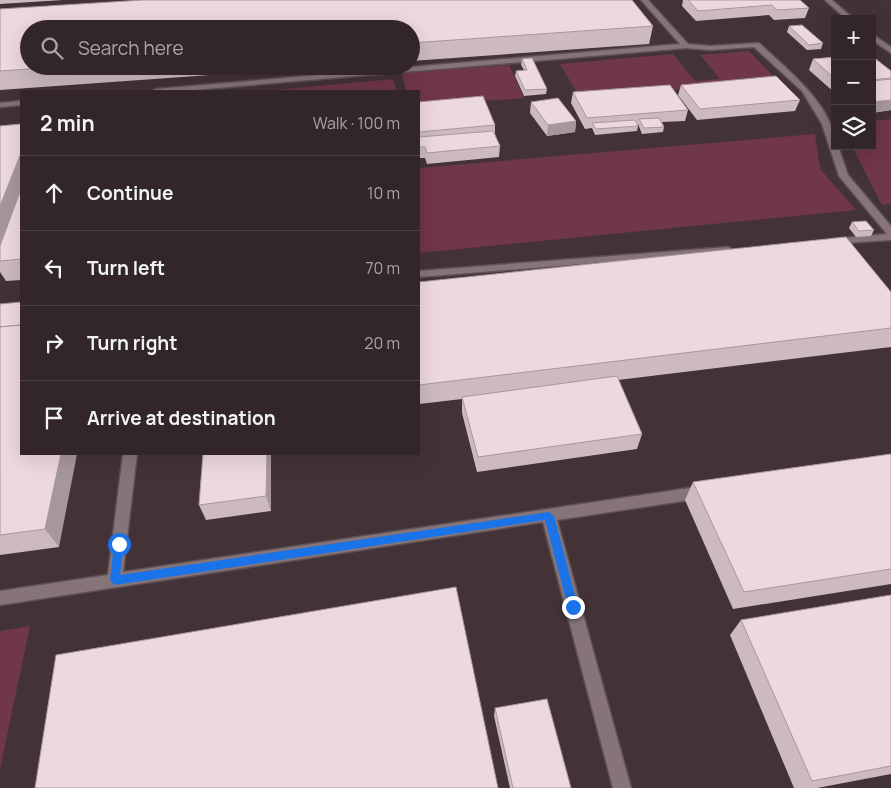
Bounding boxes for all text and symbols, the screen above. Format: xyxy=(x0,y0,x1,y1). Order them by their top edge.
map controls xyxy=(831,15,876,150)
button: + xyxy=(831,15,876,60)
search box xyxy=(20,20,420,75)
icon: search xyxy=(38,34,66,62)
text: Search here xyxy=(78,35,184,61)
button: − xyxy=(831,60,876,105)
button: layers xyxy=(831,105,876,150)
text: 2 min xyxy=(40,109,95,137)
text: Walk · 100 m xyxy=(313,112,400,134)
icon: ahead xyxy=(40,179,68,207)
text: Continue xyxy=(87,180,173,206)
text: 10 m xyxy=(367,182,400,204)
icon: left xyxy=(40,254,68,282)
text: Turn left xyxy=(87,255,165,281)
text: 70 m xyxy=(365,257,400,279)
icon: right xyxy=(40,329,68,357)
text: Turn right xyxy=(87,330,177,356)
text: 20 m xyxy=(364,332,400,354)
icon: arrive xyxy=(40,404,68,432)
text: Arrive at destination xyxy=(87,405,276,431)
route start xyxy=(108,533,131,556)
route end xyxy=(562,596,585,619)

